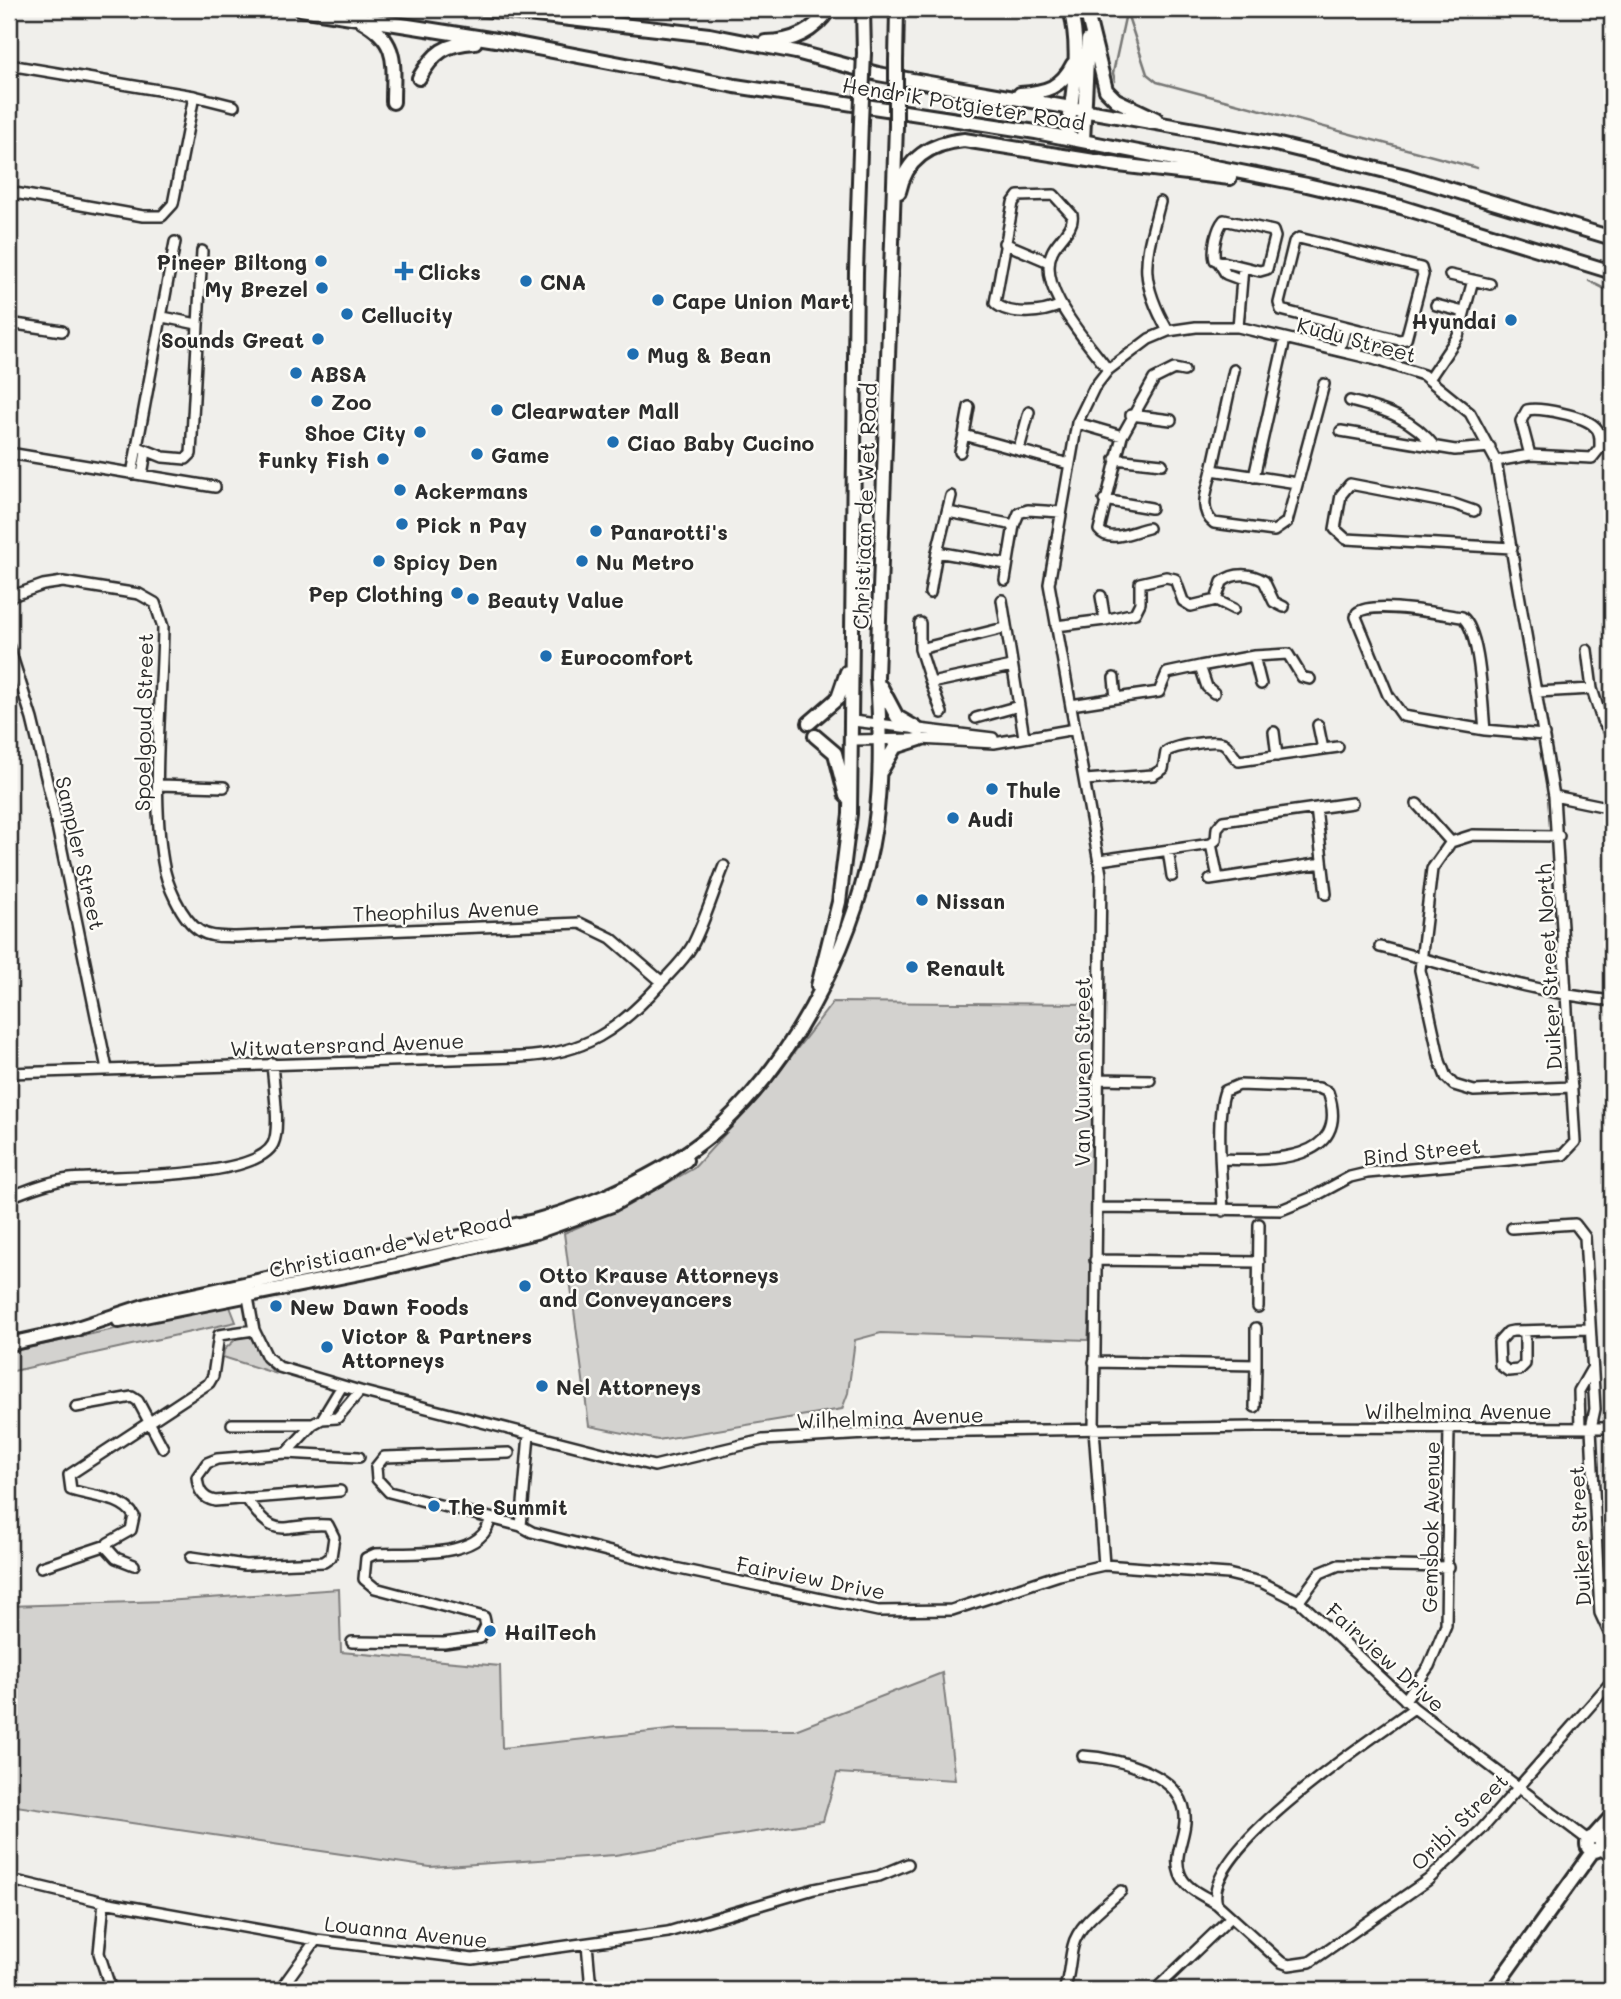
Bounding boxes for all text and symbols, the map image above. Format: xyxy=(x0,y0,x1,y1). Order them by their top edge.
street label: Hendrik Potgieter Road xyxy=(841,70,1087,136)
place label: Pineer Biltong xyxy=(156,248,307,275)
marker: Pineer Biltong xyxy=(313,253,329,269)
place label: Clicks xyxy=(418,258,481,285)
marker: Clicks xyxy=(396,263,412,279)
place label: CNA xyxy=(540,268,586,295)
marker: CNA xyxy=(518,273,534,289)
place label: My Brezel xyxy=(204,275,308,303)
marker: My Brezel xyxy=(314,280,330,296)
place label: Cape Union Mart xyxy=(672,287,850,314)
marker: Cape Union Mart xyxy=(650,292,666,308)
place label: Cellucity xyxy=(361,301,453,329)
marker: Cellucity xyxy=(339,306,355,322)
place label: Hyundai xyxy=(1411,307,1497,335)
street label: Kudu Street xyxy=(1294,310,1420,368)
marker: Hyundai xyxy=(1503,312,1519,328)
place label: Sounds Great xyxy=(161,326,304,353)
marker: Sounds Great xyxy=(310,331,326,347)
place label: Mug & Bean xyxy=(647,341,771,368)
marker: Mug & Bean xyxy=(625,346,641,362)
place label: ABSA xyxy=(310,360,367,387)
marker: ABSA xyxy=(288,365,304,381)
street label: Christiaan de Wet Road xyxy=(846,382,882,630)
place label: Zoo xyxy=(331,388,372,415)
marker: Zoo xyxy=(309,393,325,409)
place label: Clearwater Mall xyxy=(511,397,679,424)
marker: Clearwater Mall xyxy=(489,402,505,418)
place label: Shoe City xyxy=(304,419,406,447)
marker: Shoe City xyxy=(412,424,428,440)
place label: Ciao Baby Cucino xyxy=(627,429,815,457)
marker: Ciao Baby Cucino xyxy=(605,434,621,450)
place label: Game xyxy=(491,441,549,468)
place label: Funky Fish xyxy=(258,446,369,474)
marker: Game xyxy=(469,446,485,462)
marker: Funky Fish xyxy=(375,451,391,467)
place label: Ackermans xyxy=(414,477,528,504)
marker: Ackermans xyxy=(392,482,408,498)
place label: Pick n Pay xyxy=(416,511,527,539)
marker: Pick n Pay xyxy=(394,516,410,532)
place label: Panarotti's xyxy=(610,518,728,545)
marker: Panarotti's xyxy=(588,523,604,539)
place label: Spicy Den xyxy=(393,548,498,576)
place label: Nu Metro xyxy=(596,548,694,575)
marker: Spicy Den xyxy=(371,553,387,569)
marker: Nu Metro xyxy=(574,553,590,569)
place label: Pep Clothing xyxy=(308,580,443,607)
marker: Pep Clothing xyxy=(449,585,465,601)
place label: Beauty Value xyxy=(487,586,624,614)
marker: Beauty Value xyxy=(465,591,481,607)
street label: Spoelgoud Street xyxy=(128,633,158,811)
place label: Eurocomfort xyxy=(560,643,693,670)
marker: Eurocomfort xyxy=(538,648,554,664)
street label: Sampler Street xyxy=(50,773,112,933)
place label: Thule xyxy=(1006,776,1061,803)
marker: Thule xyxy=(984,781,1000,797)
place label: Audi xyxy=(967,805,1014,832)
marker: Audi xyxy=(945,810,961,826)
street label: Duiker Street North xyxy=(1529,863,1567,1071)
place label: Nissan xyxy=(936,887,1005,914)
marker: Nissan xyxy=(914,892,930,908)
street label: Theophilus Avenue xyxy=(352,893,540,927)
place label: Renault xyxy=(926,954,1005,981)
marker: Renault xyxy=(904,959,920,975)
street label: Van Vuuren Street xyxy=(1068,977,1095,1167)
street label: Witwatersrand Avenue xyxy=(229,1026,465,1062)
street label: Bind Street xyxy=(1362,1131,1482,1171)
street label: Christiaan de Wet Road xyxy=(266,1205,514,1283)
place label: Otto Krause Attorneys and Conveyancers xyxy=(539,1261,779,1313)
marker: Otto Krause Attorneys and Conveyancers xyxy=(517,1278,533,1294)
place label: New Dawn Foods xyxy=(290,1293,469,1320)
marker: New Dawn Foods xyxy=(268,1298,284,1314)
place label: Victor & Partners Attorneys xyxy=(341,1322,532,1374)
marker: Victor & Partners Attorneys xyxy=(319,1339,335,1355)
place label: Nel Attorneys xyxy=(556,1373,701,1401)
marker: Nel Attorneys xyxy=(534,1378,550,1394)
street label: Wilhelmina Avenue xyxy=(1364,1397,1552,1424)
street label: Wilhelmina Avenue xyxy=(796,1400,984,1434)
street label: Gemsbok Avenue xyxy=(1415,1441,1445,1613)
street label: Duiker Street xyxy=(1562,1465,1596,1607)
place label: The Summit xyxy=(448,1493,568,1520)
marker: The Summit xyxy=(426,1498,442,1514)
street label: Fairview Drive xyxy=(734,1549,888,1605)
street label: Fairview Drive xyxy=(1321,1597,1451,1717)
place label: HailTech xyxy=(504,1618,596,1645)
marker: HailTech xyxy=(482,1623,498,1639)
street label: Oribi Street xyxy=(1405,1767,1513,1875)
street label: Louanna Avenue xyxy=(323,1909,489,1953)

